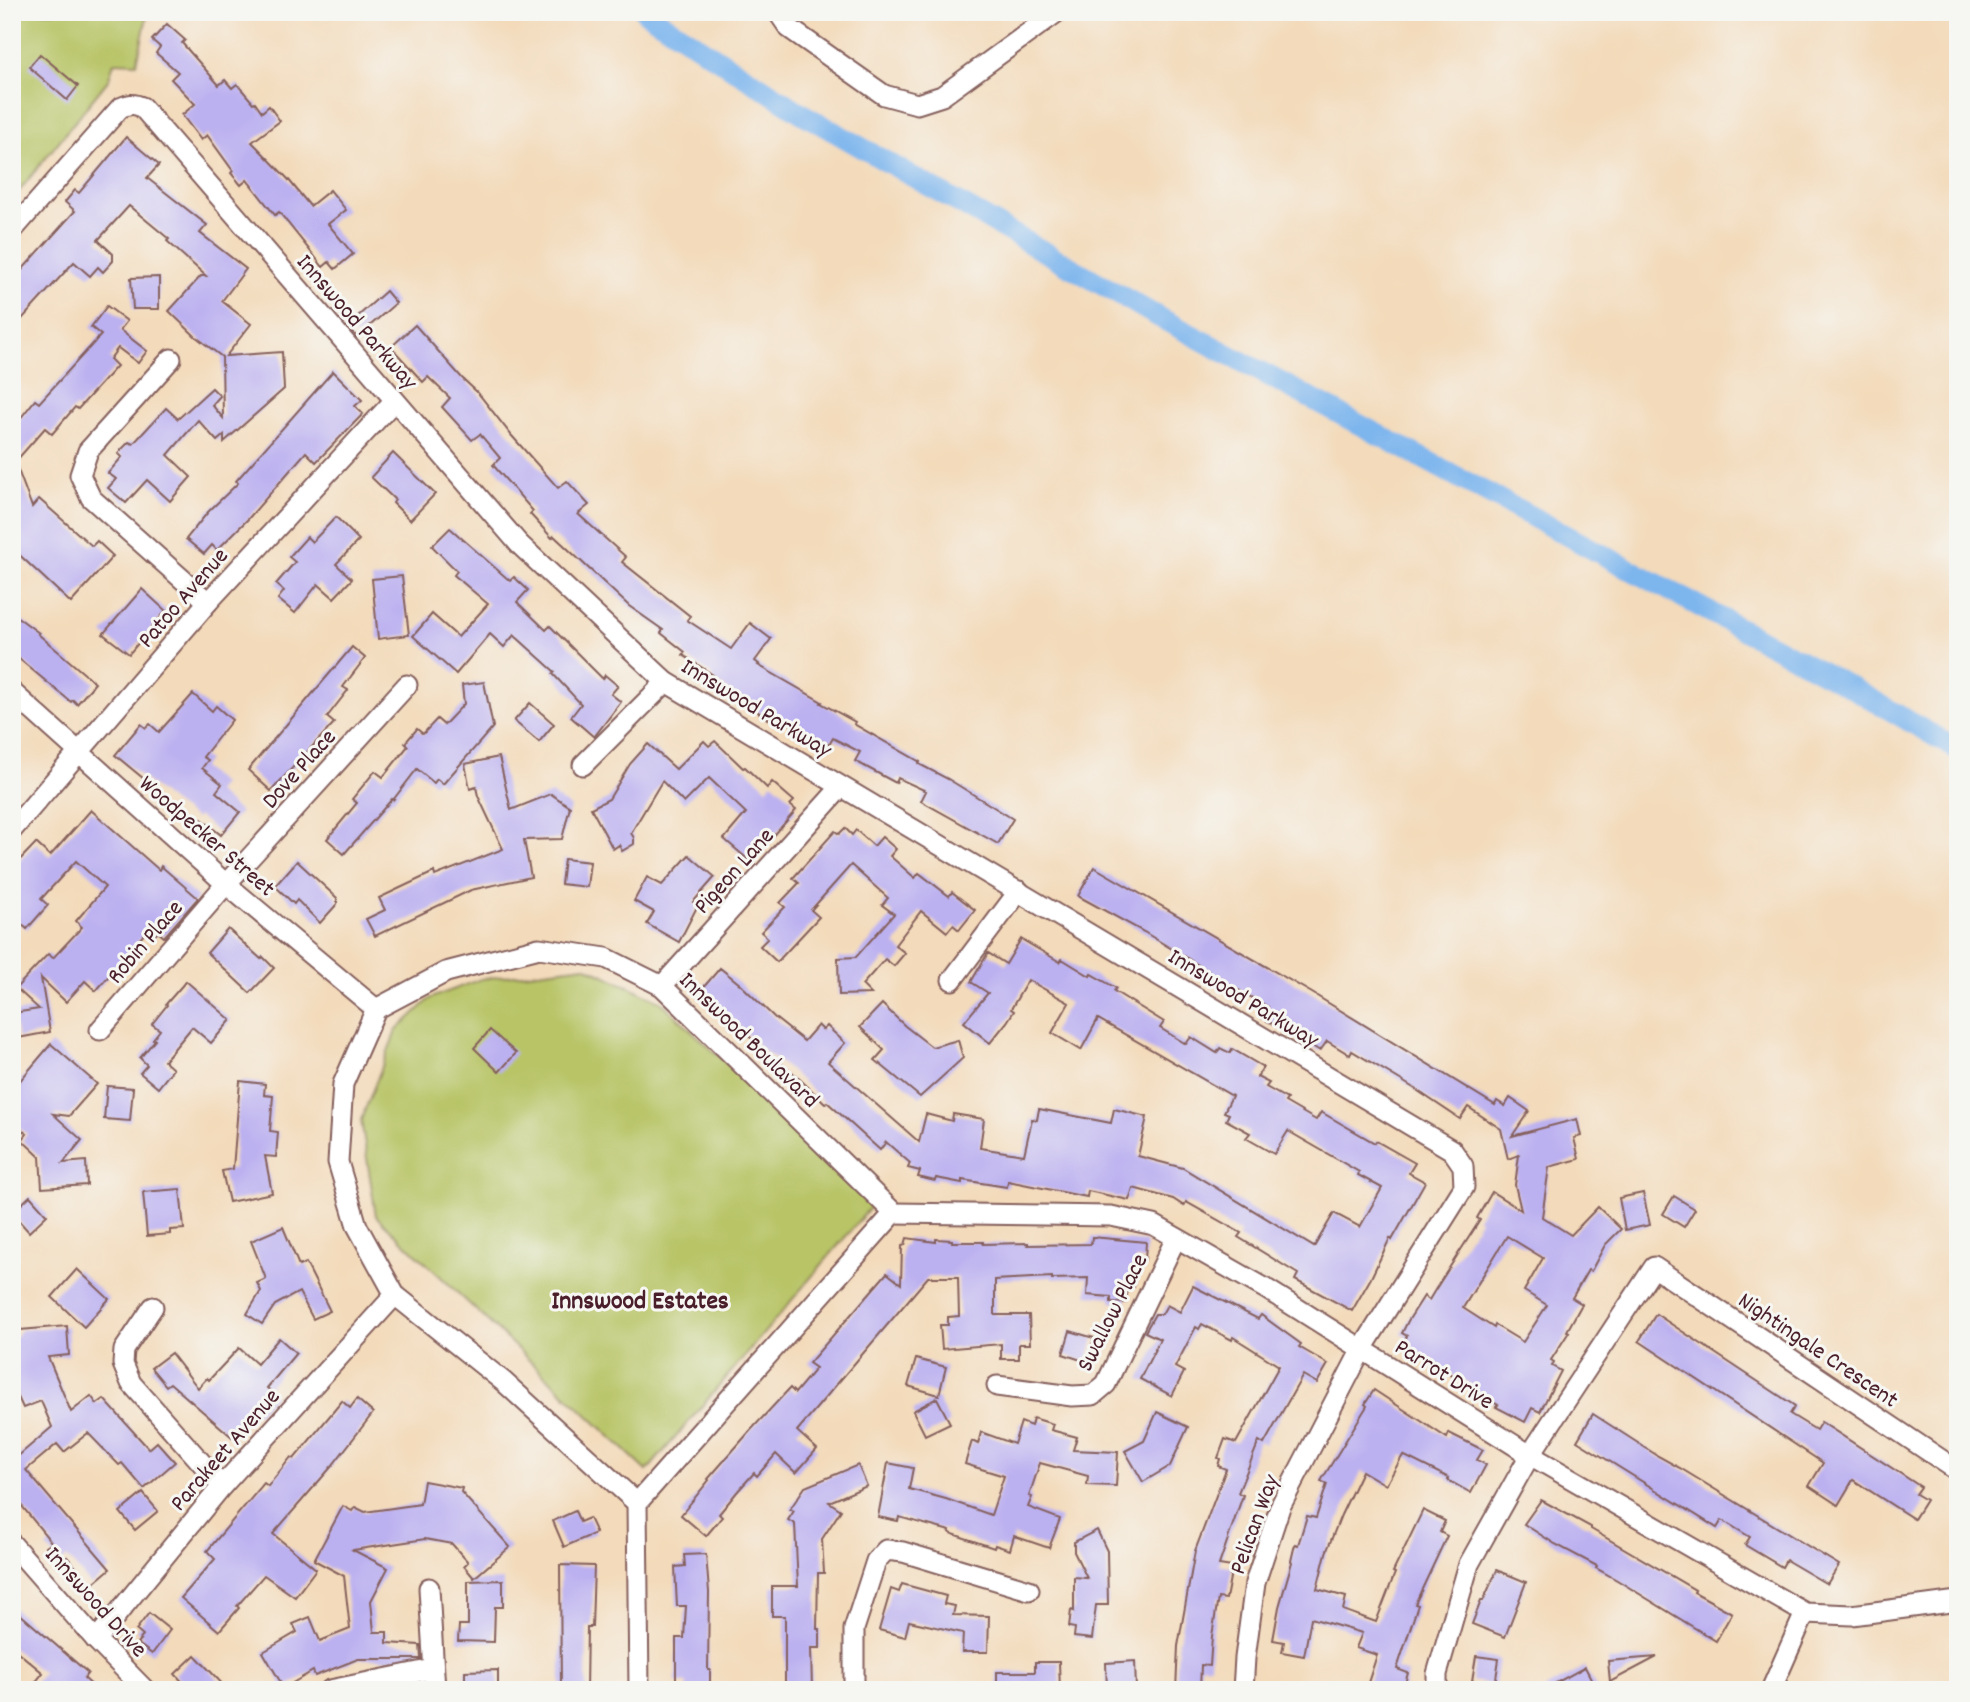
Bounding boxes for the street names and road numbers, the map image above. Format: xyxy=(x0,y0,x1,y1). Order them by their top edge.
street label: Innswood Parkway xyxy=(287,247,425,399)
street label: Patoo Avenue xyxy=(131,541,238,657)
street label: Innswood Parkway xyxy=(674,651,838,769)
street label: Dove Place xyxy=(255,723,345,818)
street label: Woodpecker Street xyxy=(130,768,282,906)
street label: Pigeon Lane xyxy=(687,821,783,923)
street label: Robin Place xyxy=(100,893,192,993)
street label: Innswood Parkway xyxy=(1161,941,1325,1059)
street label: Innswood Boulavard xyxy=(670,965,826,1117)
street label: Swallow Place xyxy=(1069,1248,1158,1378)
street label: Nightingale Crescent xyxy=(1730,1285,1905,1418)
street label: Parrot Drive xyxy=(1387,1332,1500,1419)
street label: Parakeet Avenue xyxy=(163,1382,289,1520)
street label: Pelican Way xyxy=(1222,1469,1290,1580)
street label: Innswood Drive xyxy=(35,1540,154,1666)

